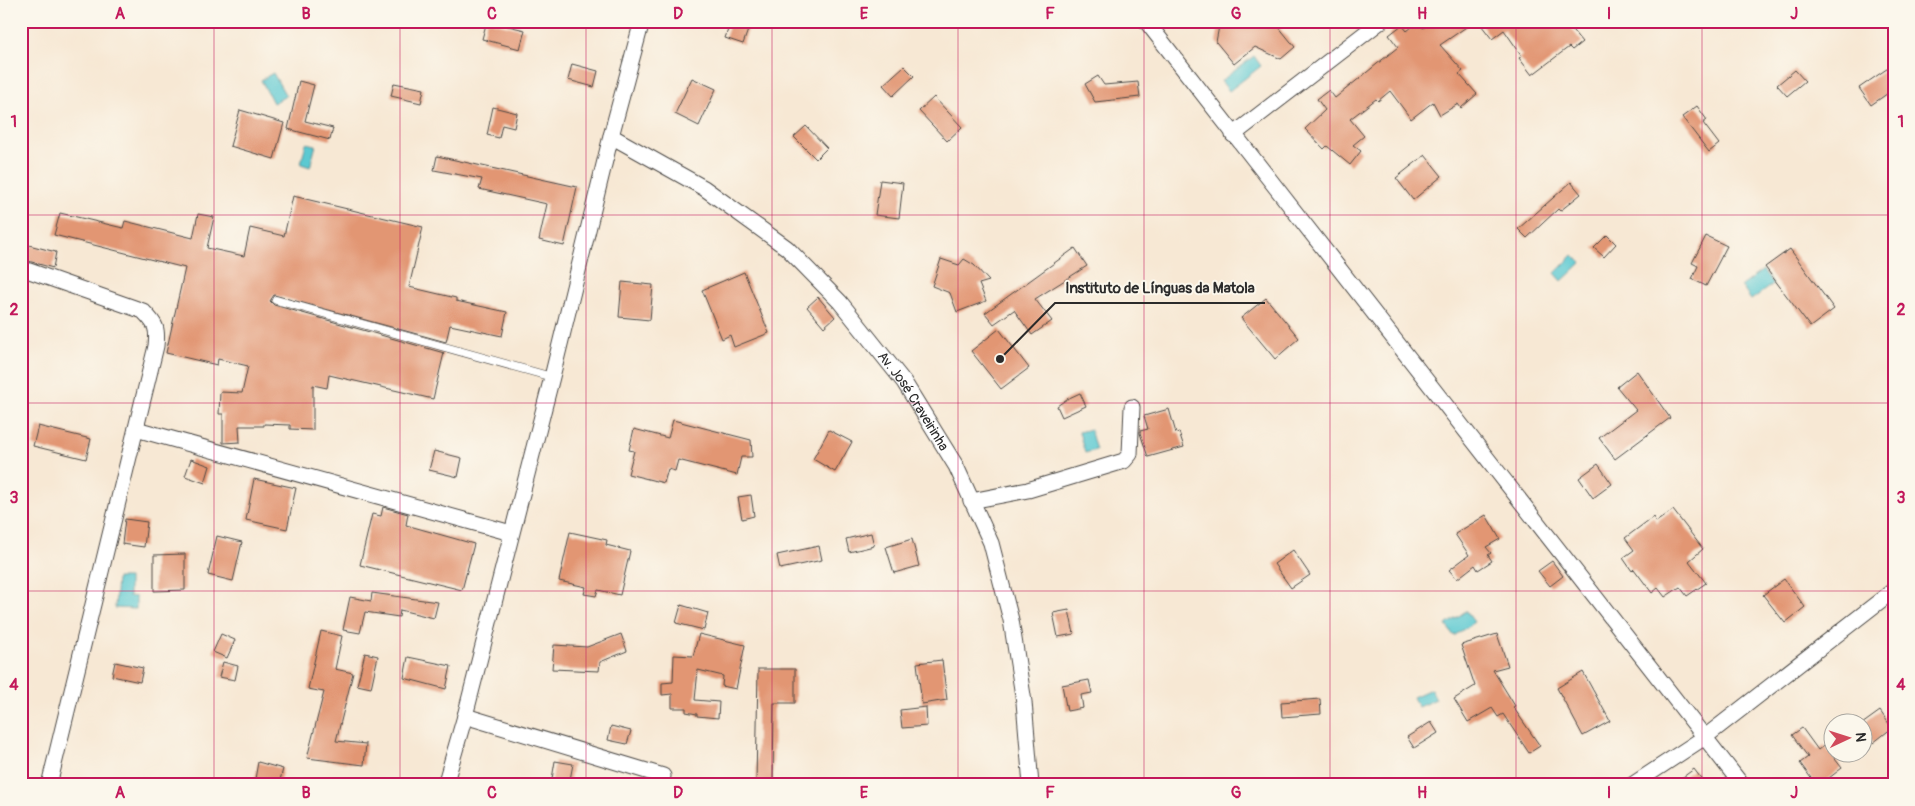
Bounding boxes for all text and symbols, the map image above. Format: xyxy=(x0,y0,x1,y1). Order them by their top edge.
text: A xyxy=(115,4,126,24)
text: B xyxy=(301,4,311,24)
text: C xyxy=(487,4,497,24)
text: D xyxy=(673,4,683,24)
text: E xyxy=(860,4,869,24)
text: F xyxy=(1045,4,1055,24)
text: G xyxy=(1231,4,1242,24)
text: H xyxy=(1417,4,1427,24)
text: I xyxy=(1607,4,1611,24)
text: J xyxy=(1790,4,1798,24)
text: 1 xyxy=(11,112,17,132)
text: 1 xyxy=(1898,112,1904,132)
callout: Instituto de Línguas da Matola xyxy=(1055,273,1265,303)
text: Instituto de Línguas da Matola xyxy=(1065,279,1255,298)
text: 2 xyxy=(10,300,19,320)
text: 2 xyxy=(1897,300,1906,320)
street label: Av. José Craveirinha xyxy=(874,348,952,454)
text: 3 xyxy=(10,488,19,508)
text: 3 xyxy=(1897,488,1906,508)
text: 4 xyxy=(9,675,19,695)
text: 4 xyxy=(1896,675,1906,695)
north arrow xyxy=(1822,714,1872,764)
text: N xyxy=(1852,732,1869,742)
text: A xyxy=(115,783,126,803)
text: B xyxy=(301,783,311,803)
text: C xyxy=(487,783,497,803)
text: D xyxy=(673,783,683,803)
text: E xyxy=(860,783,869,803)
text: F xyxy=(1045,783,1055,803)
text: G xyxy=(1231,783,1242,803)
text: H xyxy=(1417,783,1427,803)
text: I xyxy=(1607,783,1611,803)
text: J xyxy=(1790,783,1798,803)

